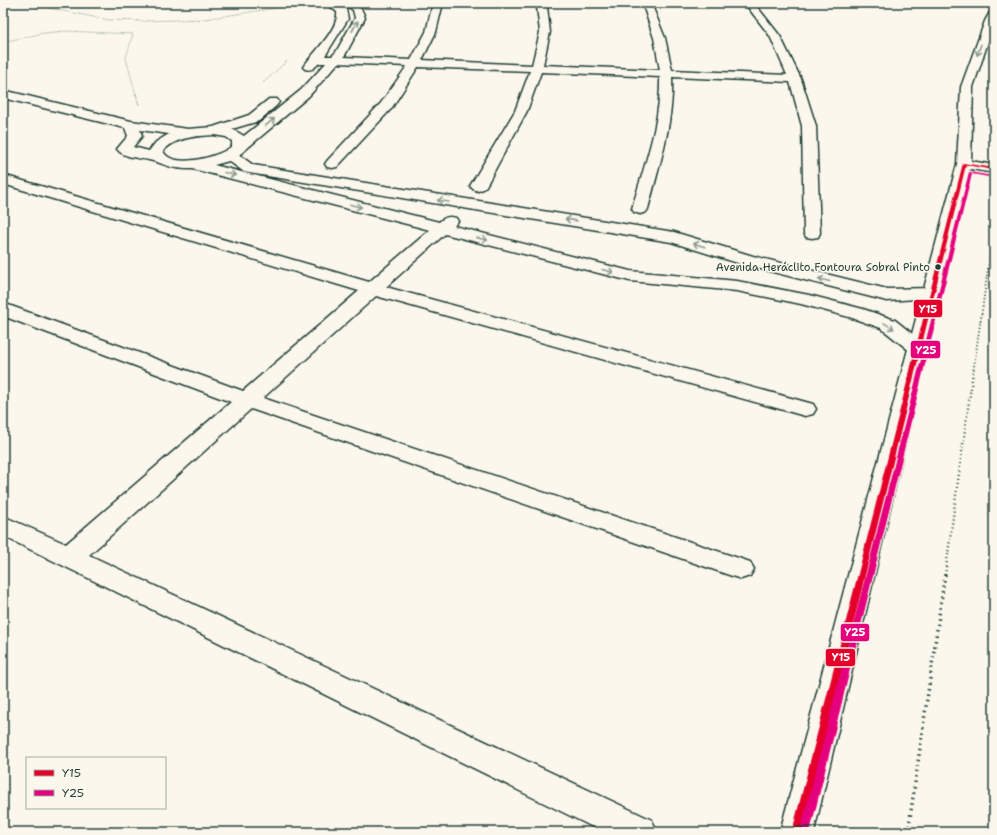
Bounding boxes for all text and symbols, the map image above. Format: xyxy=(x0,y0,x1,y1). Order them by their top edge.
one-way arrow xyxy=(352,21,360,33)
one-way arrow xyxy=(975,44,983,56)
one-way arrow xyxy=(264,118,275,127)
one-way arrow xyxy=(223,171,236,178)
one-way arrow xyxy=(437,197,450,205)
one-way arrow xyxy=(349,203,362,211)
one-way arrow xyxy=(565,216,578,224)
one-way arrow xyxy=(475,235,488,243)
one-way arrow xyxy=(692,241,705,248)
place label: Avenida Heráclito Fontoura Sobral Pinto xyxy=(716,260,930,275)
marker: Avenida Heráclito Fontoura Sobral Pinto xyxy=(933,262,943,272)
one-way arrow xyxy=(601,267,614,275)
one-way arrow xyxy=(818,276,831,283)
line badge: Y15 xyxy=(913,299,943,318)
text: Y15 xyxy=(919,302,937,317)
one-way arrow xyxy=(884,322,895,330)
line badge: Y25 xyxy=(910,340,941,359)
text: Y25 xyxy=(916,343,937,358)
line badge: Y25 xyxy=(840,623,870,642)
text: Y25 xyxy=(845,625,866,640)
line badge: Y15 xyxy=(825,648,856,667)
text: Y15 xyxy=(832,650,850,665)
legend xyxy=(26,757,166,809)
text: Y15 xyxy=(62,765,81,781)
text: Y25 xyxy=(62,785,84,801)

